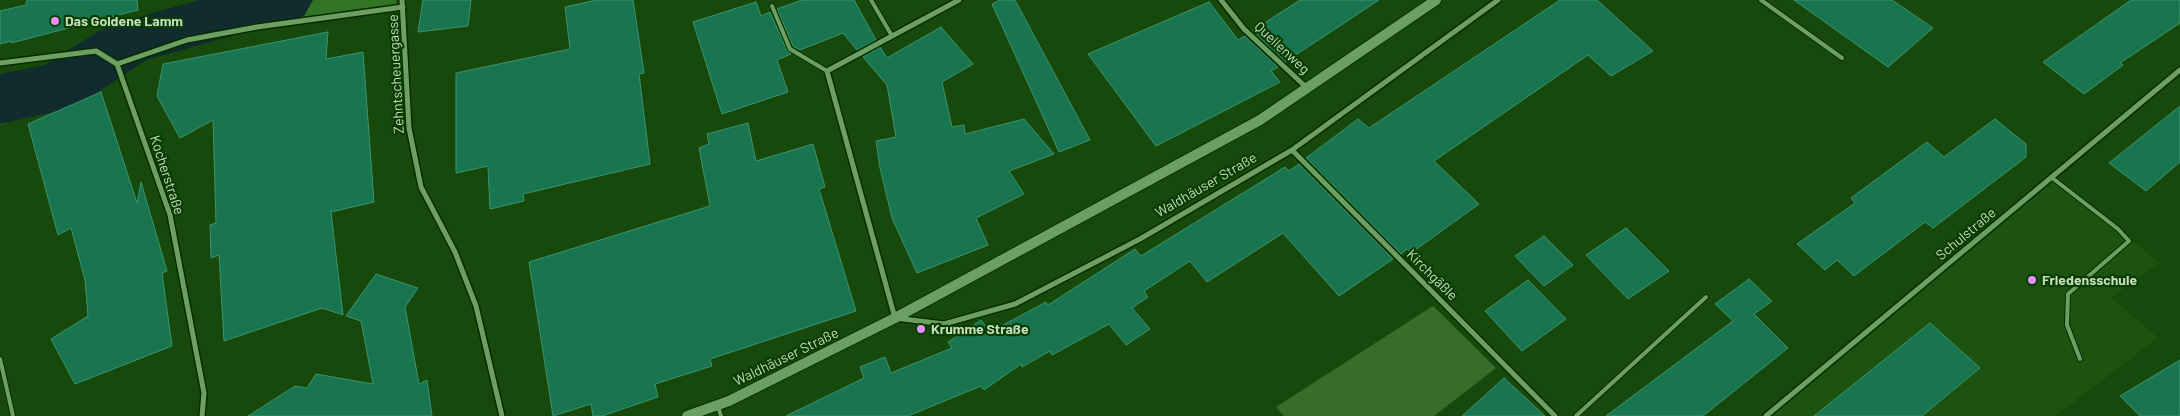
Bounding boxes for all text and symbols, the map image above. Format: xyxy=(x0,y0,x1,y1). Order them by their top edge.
place label: Das Goldene Lamm xyxy=(65,13,183,29)
street label: Zehntscheuergasse xyxy=(384,14,408,134)
marker: Das Goldene Lamm xyxy=(49,15,61,27)
street label: Quellenweg xyxy=(1251,18,1313,78)
street label: Kocherstraße xyxy=(146,133,188,217)
street label: Waldhäuser Straße xyxy=(1152,149,1260,221)
street label: Schulstraße xyxy=(1933,204,1999,264)
street label: Kirchgäßle xyxy=(1403,246,1461,304)
place label: Friedensschule xyxy=(2042,272,2137,288)
marker: Friedensschule xyxy=(2026,274,2038,286)
place label: Krumme Straße xyxy=(931,321,1029,337)
marker: Krumme Straße xyxy=(915,323,927,335)
street label: Waldhäuser Straße xyxy=(731,324,841,390)

